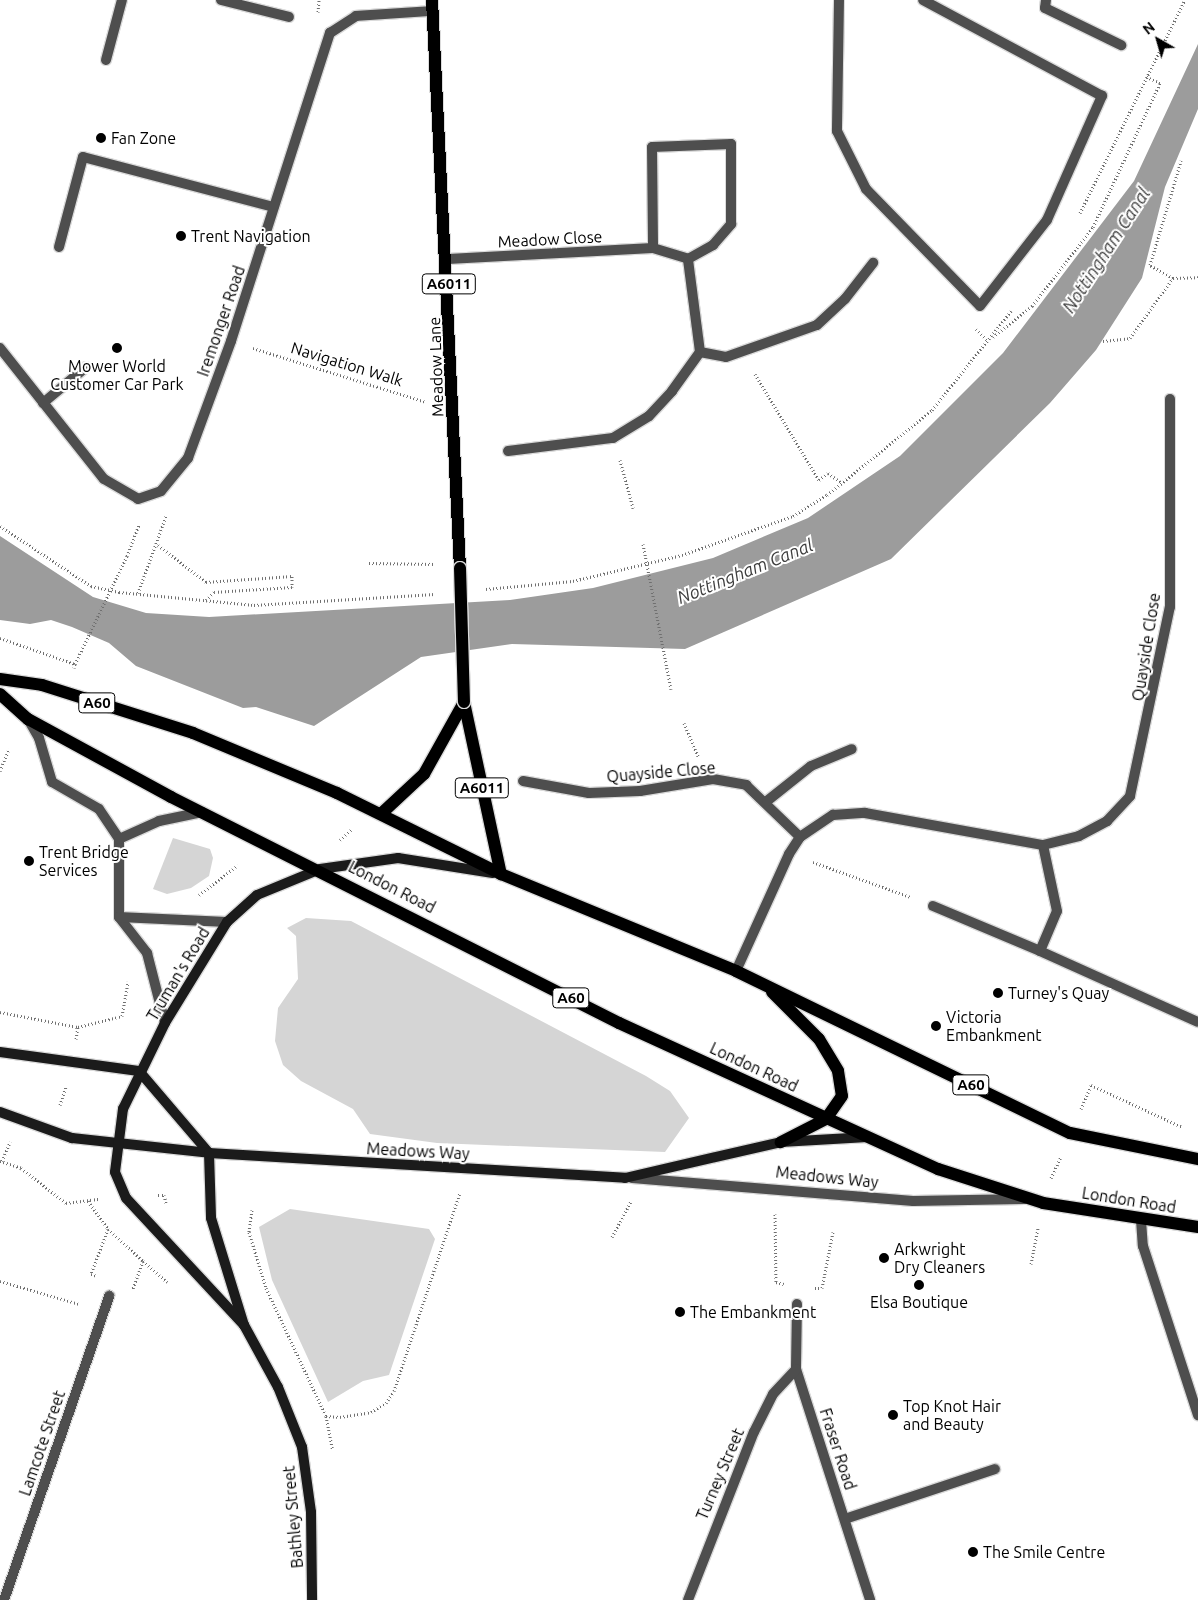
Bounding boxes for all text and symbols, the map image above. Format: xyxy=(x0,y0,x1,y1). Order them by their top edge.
north arrow xyxy=(1133,15,1183,65)
text: N xyxy=(1140,19,1158,38)
place label: Fan Zone xyxy=(111,128,176,148)
marker: Fan Zone xyxy=(95,132,107,144)
water label: Nottingham Canal xyxy=(1058,183,1154,317)
place label: Trent Navigation xyxy=(191,226,311,246)
street label: Meadow Close xyxy=(497,227,603,251)
marker: Trent Navigation xyxy=(175,230,187,242)
street label: Iremonger Road xyxy=(193,263,249,379)
road number: A6011 xyxy=(422,272,476,296)
street label: Meadow Lane xyxy=(425,317,447,417)
street label: Navigation Walk xyxy=(289,338,405,390)
marker: Mower World Customer Car Park xyxy=(111,342,123,354)
place label: Mower World Customer Car Park xyxy=(50,356,184,394)
water label: Nottingham Canal xyxy=(674,534,816,608)
street label: Quayside Close xyxy=(1128,592,1164,702)
road number: A60 xyxy=(78,690,116,716)
street label: Quayside Close xyxy=(606,758,716,786)
road number: A6011 xyxy=(454,776,510,800)
place label: Trent Bridge Services xyxy=(39,842,129,880)
marker: Trent Bridge Services xyxy=(23,855,35,867)
street label: London Road xyxy=(345,857,439,917)
street label: Truman's Road xyxy=(143,924,213,1024)
place label: Turney's Quay xyxy=(1008,983,1109,1003)
road number: A60 xyxy=(552,986,590,1010)
marker: Turney's Quay xyxy=(992,987,1004,999)
place label: Victoria Embankment xyxy=(946,1007,1042,1045)
marker: Victoria Embankment xyxy=(930,1020,942,1032)
street label: London Road xyxy=(707,1038,801,1096)
road number: A60 xyxy=(952,1072,990,1098)
street label: Meadows Way xyxy=(366,1139,470,1163)
street label: Meadows Way xyxy=(775,1162,879,1192)
street label: London Road xyxy=(1081,1183,1177,1217)
place label: Arkwright Dry Cleaners xyxy=(894,1239,985,1277)
marker: Arkwright Dry Cleaners xyxy=(878,1252,890,1264)
marker: Elsa Boutique xyxy=(913,1279,925,1291)
place label: Elsa Boutique xyxy=(870,1292,968,1312)
place label: The Embankment xyxy=(690,1302,816,1322)
marker: The Embankment xyxy=(674,1306,686,1318)
street label: Lamcote Street xyxy=(15,1388,69,1498)
place label: Top Knot Hair and Beauty xyxy=(903,1396,1001,1434)
street label: Fraser Road xyxy=(816,1406,860,1492)
marker: Top Knot Hair and Beauty xyxy=(887,1409,899,1421)
street label: Turney Street xyxy=(692,1425,748,1523)
street label: Bathley Street xyxy=(279,1465,307,1569)
place label: The Smile Centre xyxy=(983,1542,1105,1562)
marker: The Smile Centre xyxy=(967,1546,979,1558)

